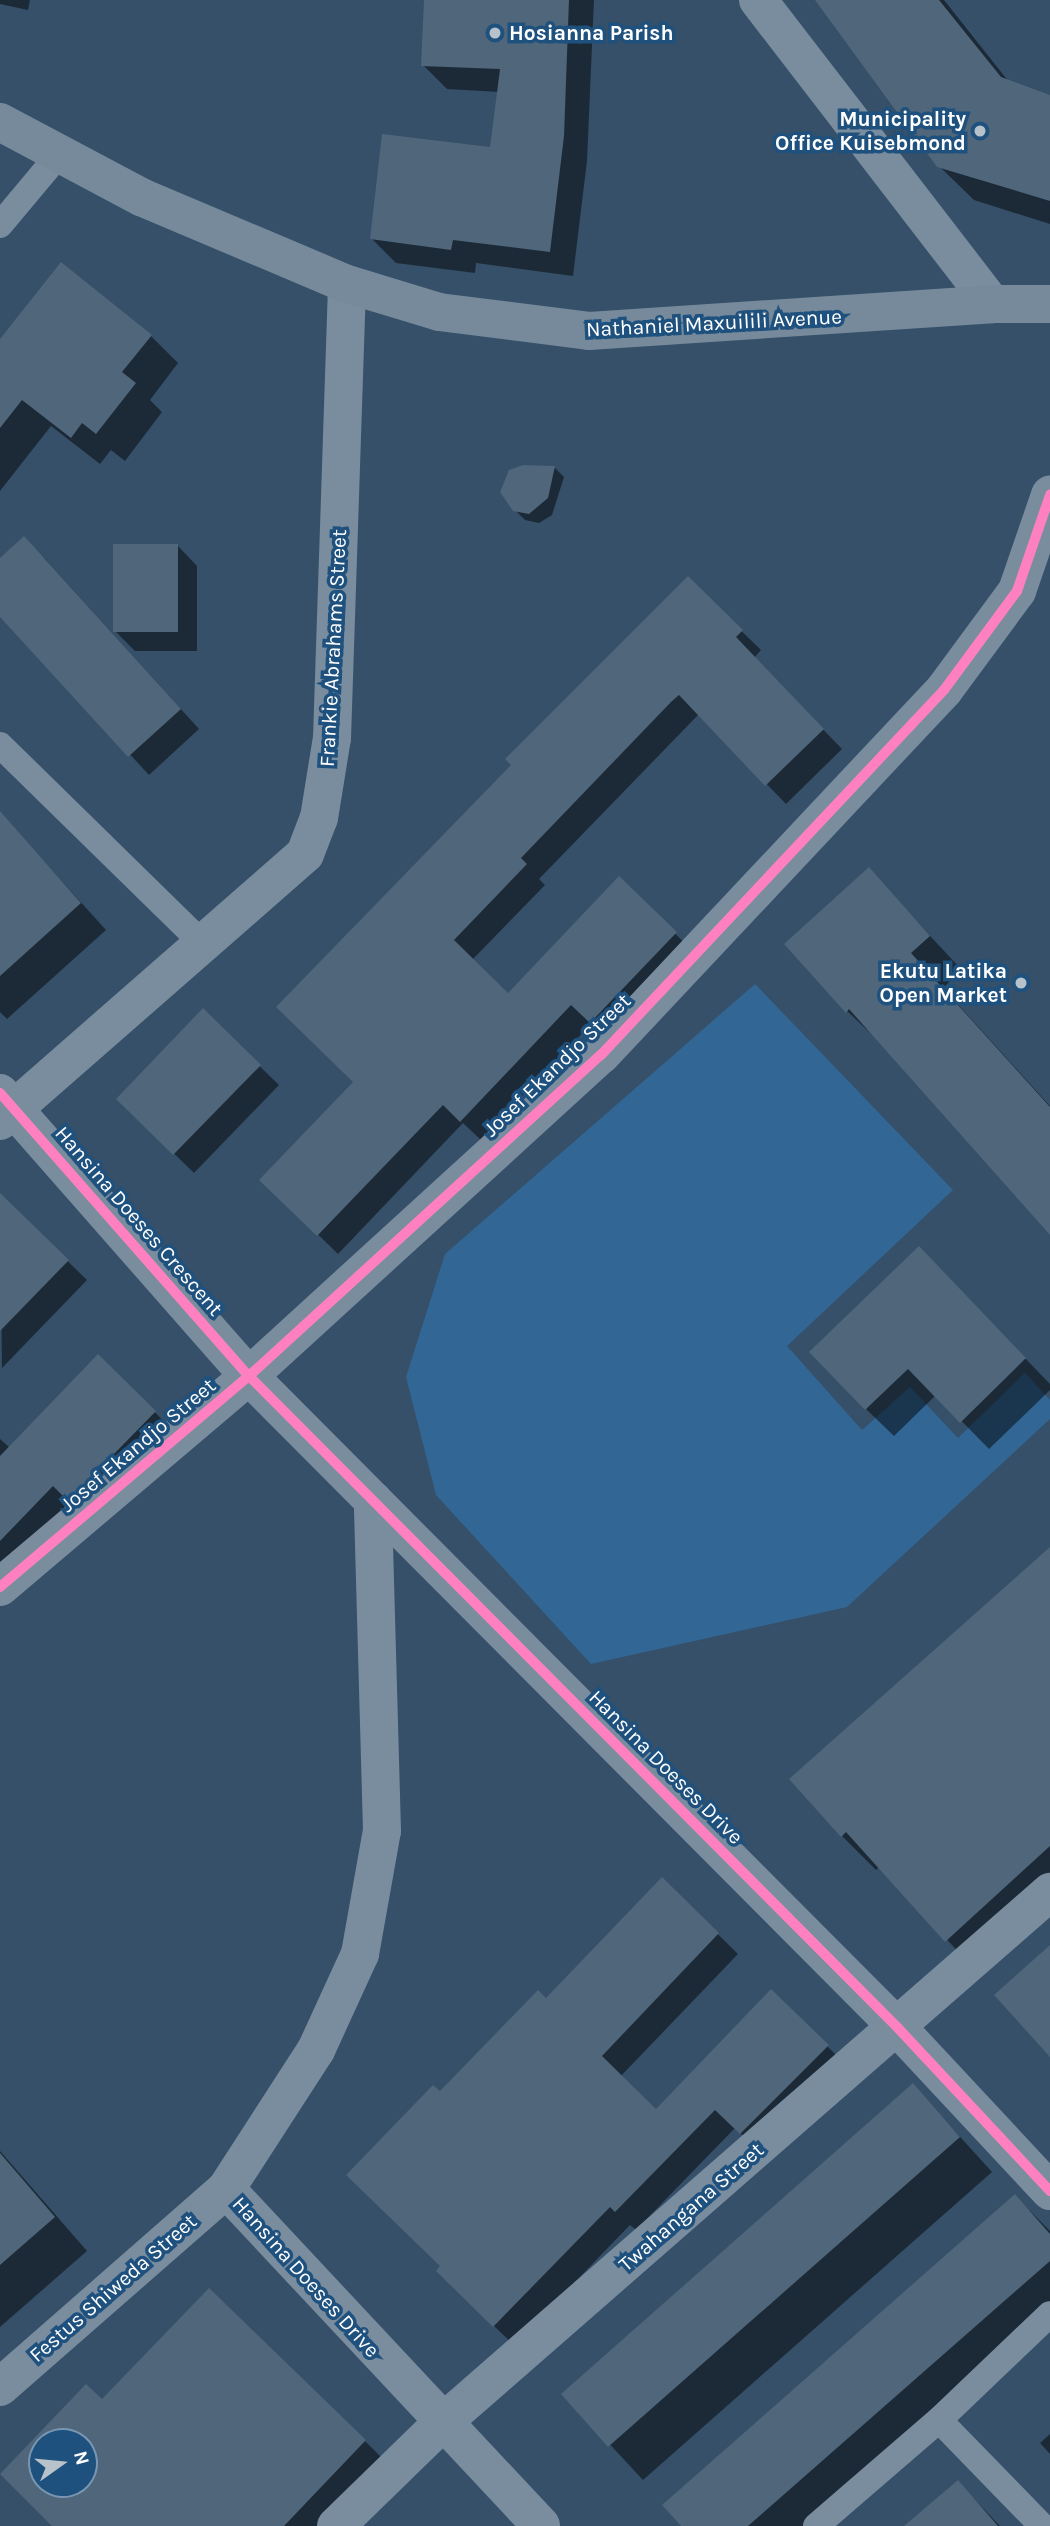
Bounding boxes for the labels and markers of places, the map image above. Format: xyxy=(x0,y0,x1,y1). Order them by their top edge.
place label: Hosianna Parish xyxy=(509,20,673,46)
marker: Hosianna Parish xyxy=(487,25,503,41)
place label: Municipality Office Kuisebmond xyxy=(775,106,966,156)
marker: Municipality Office Kuisebmond xyxy=(972,123,988,139)
place label: Ekutu Latika Open Market xyxy=(880,958,1007,1008)
marker: Ekutu Latika Open Market xyxy=(1013,975,1029,991)

